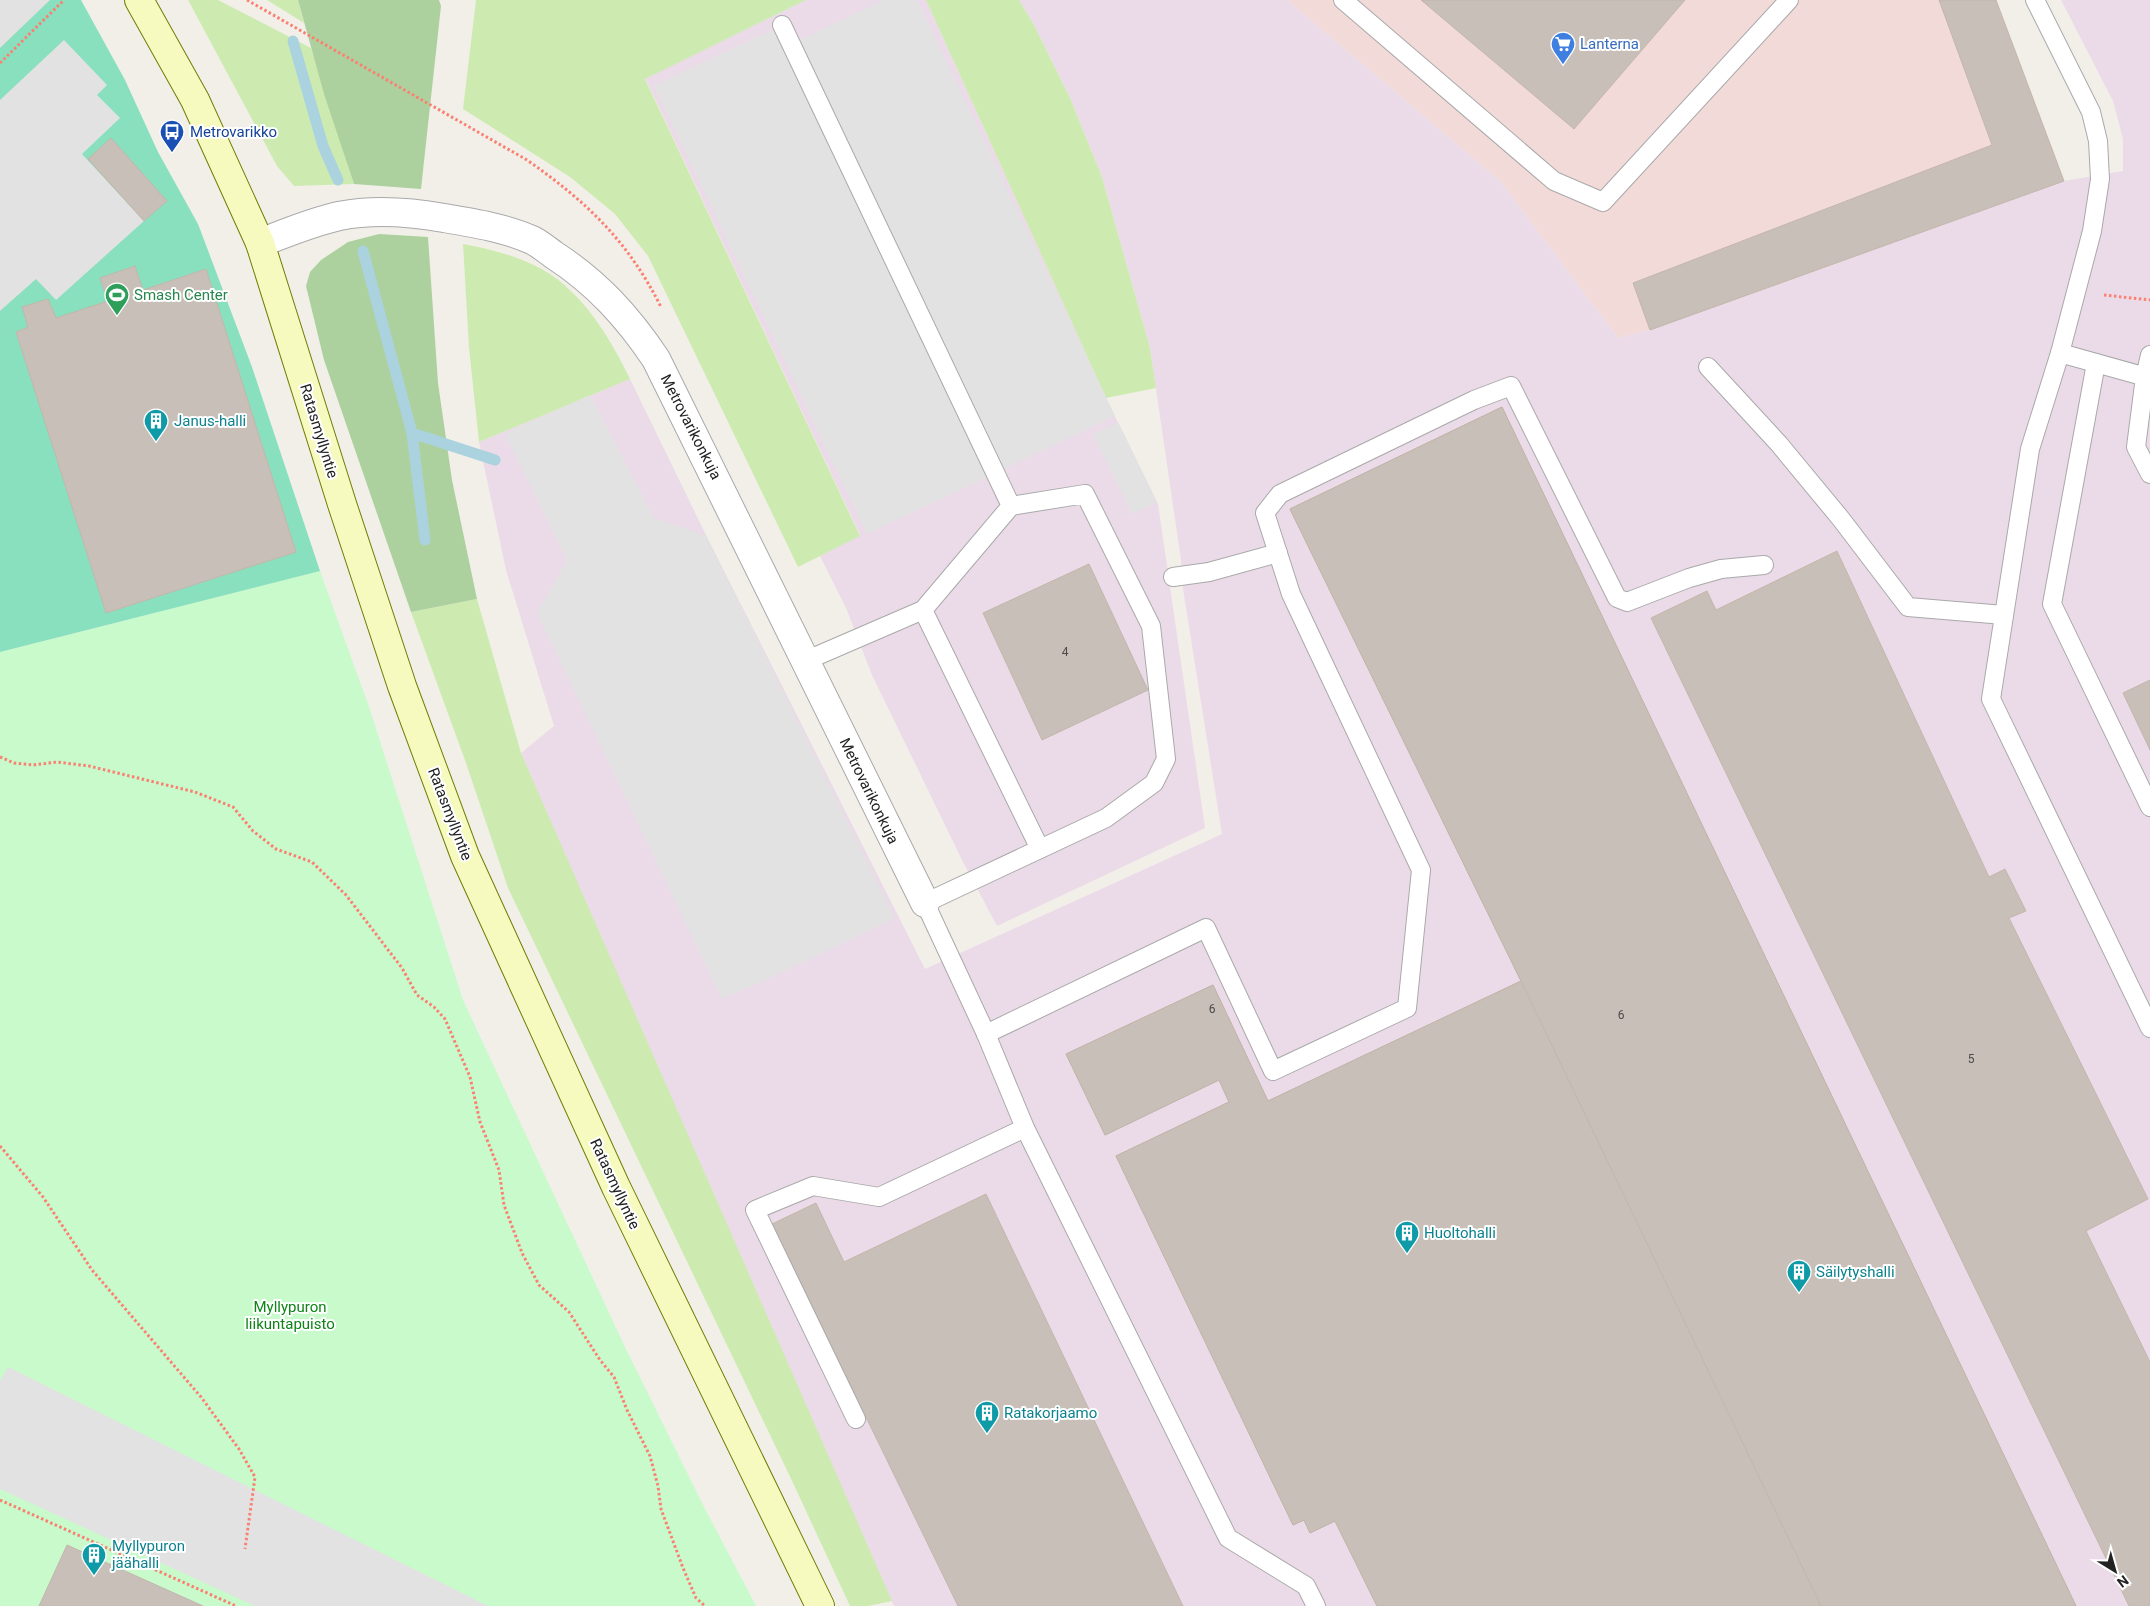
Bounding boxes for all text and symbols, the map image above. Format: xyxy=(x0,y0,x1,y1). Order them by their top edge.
supermarket icon: Lanterna xyxy=(1550,31,1576,65)
place label: Lanterna xyxy=(1580,35,1639,53)
bus stop icon: Metrovarikko xyxy=(159,119,185,153)
place label: Metrovarikko xyxy=(190,123,277,141)
sports icon: Smash Center xyxy=(104,282,130,316)
place label: Smash Center xyxy=(134,286,228,304)
street label: Metrovarikonkuja xyxy=(657,371,725,483)
street label: Ratasmyllyntie xyxy=(296,382,342,480)
building icon: Janus-halli xyxy=(143,408,169,442)
place label: Janus-halli xyxy=(174,412,246,430)
house number: 4 xyxy=(1062,645,1069,659)
street label: Metrovarikonkuja xyxy=(836,735,902,847)
street label: Ratasmyllyntie xyxy=(424,765,476,863)
house number: 6 xyxy=(1209,1002,1216,1016)
house number: 6 xyxy=(1618,1008,1625,1022)
house number: 5 xyxy=(1968,1052,1975,1066)
street label: Ratasmyllyntie xyxy=(586,1136,644,1232)
building icon: Huoltohalli xyxy=(1394,1220,1420,1254)
place label: Huoltohalli xyxy=(1424,1224,1496,1242)
building icon: Säilytyshalli xyxy=(1786,1259,1812,1293)
place label: Säilytyshalli xyxy=(1816,1263,1895,1281)
park label: Myllypuron liikuntapuisto xyxy=(245,1298,335,1333)
building icon: Ratakorjaamo xyxy=(974,1400,1000,1434)
place label: Ratakorjaamo xyxy=(1004,1404,1097,1422)
place label: Myllypuron jäähalli xyxy=(111,1537,185,1572)
building icon: Myllypuron jäähalli xyxy=(81,1542,107,1576)
north arrow xyxy=(2090,1546,2140,1596)
text: N xyxy=(2114,1572,2132,1591)

